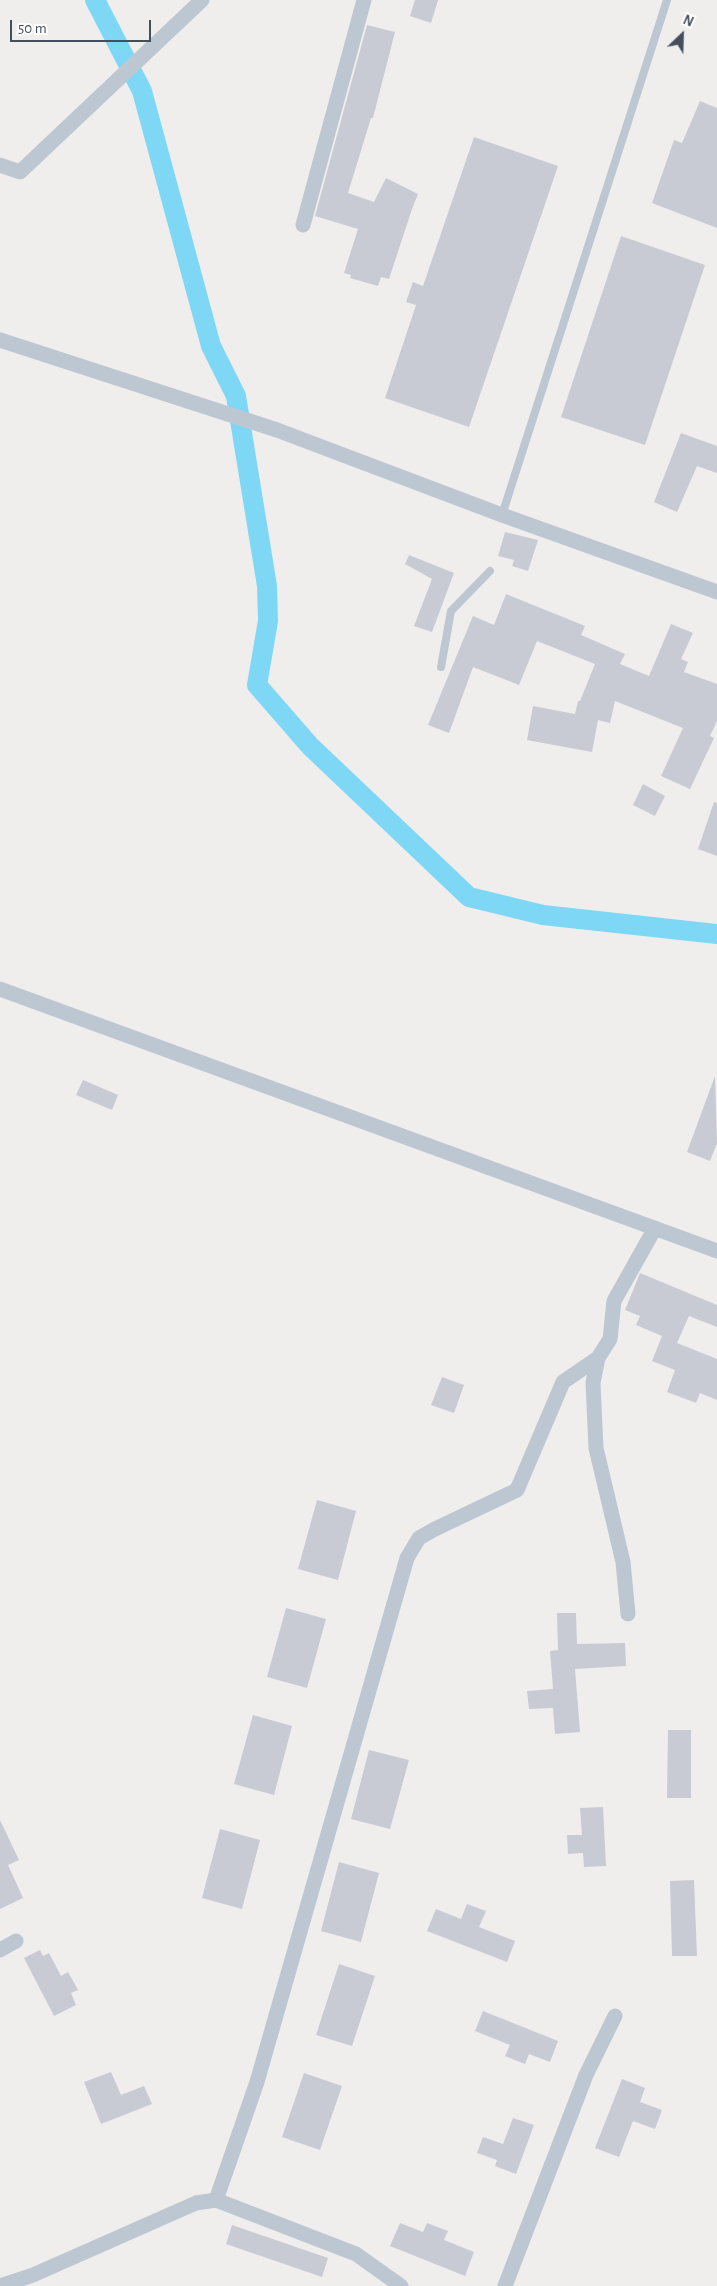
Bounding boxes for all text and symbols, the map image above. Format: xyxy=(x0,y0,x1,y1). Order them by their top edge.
scale bar xyxy=(12,10,154,42)
north arrow xyxy=(657,10,707,60)
text: N xyxy=(681,13,695,30)
text: 50 m xyxy=(18,21,47,36)

